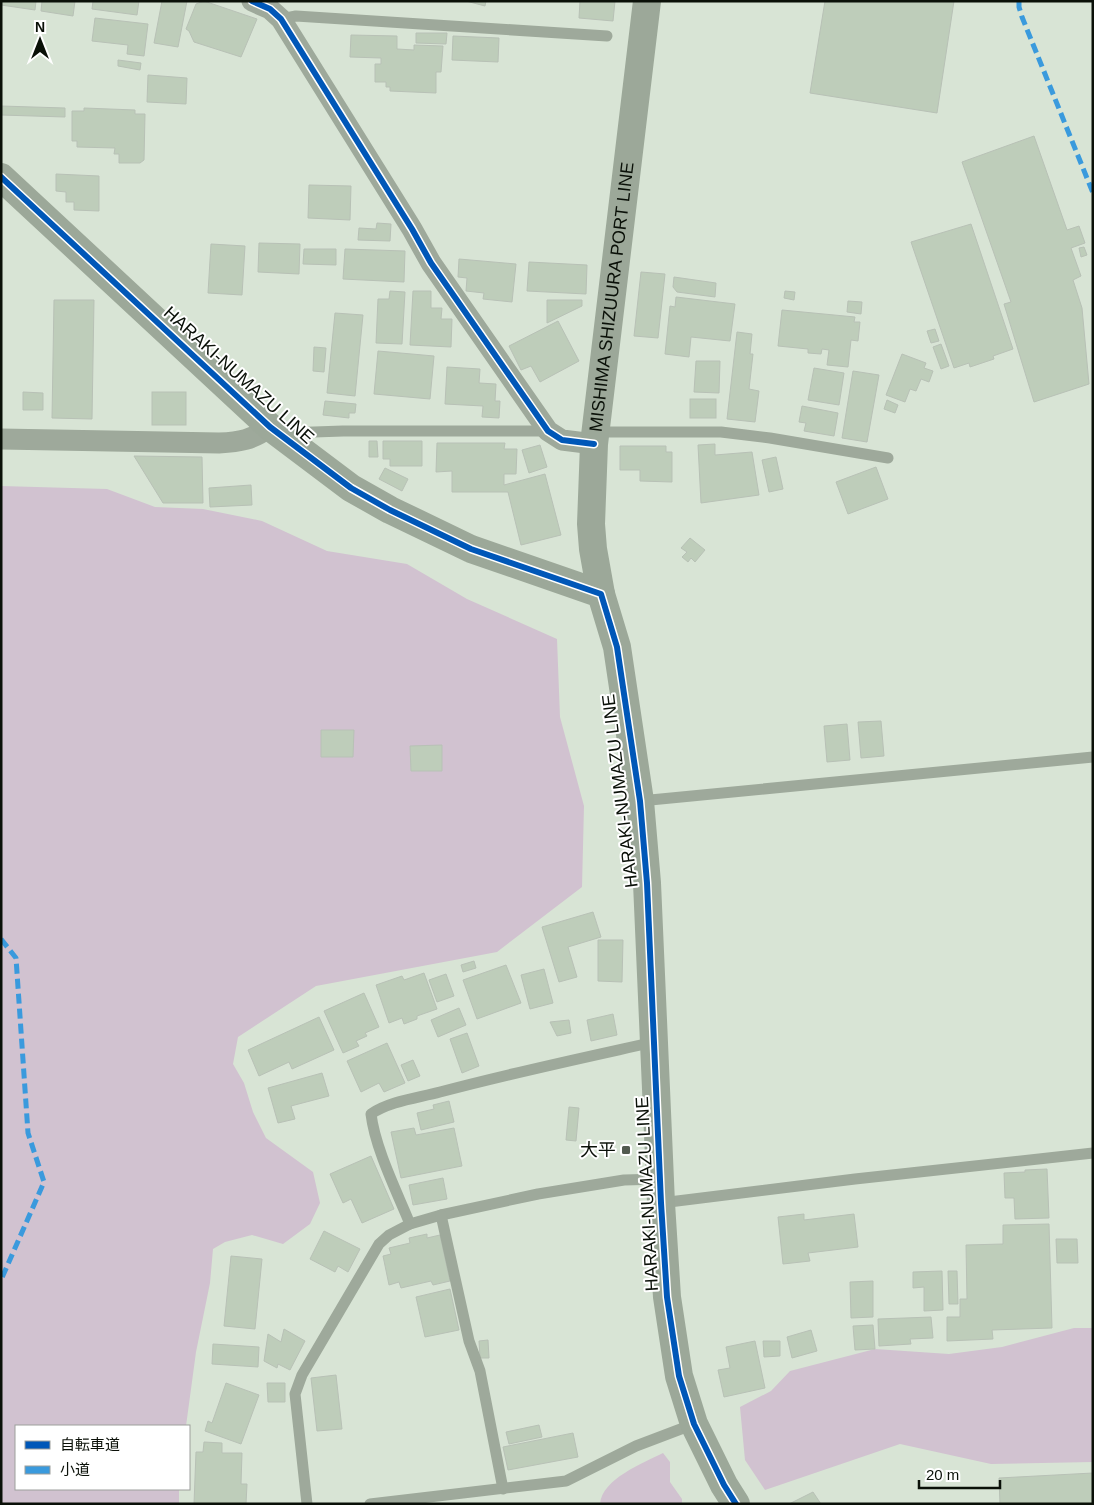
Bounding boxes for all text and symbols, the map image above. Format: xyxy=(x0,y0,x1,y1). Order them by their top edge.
north arrow xyxy=(15,15,65,65)
text: N xyxy=(35,19,45,35)
street label: MISHIMA SHIZUURA PORT LINE xyxy=(586,161,638,433)
street label: HARAKI-NUMAZU LINE xyxy=(160,302,318,448)
street label: HARAKI-NUMAZU LINE xyxy=(598,693,642,889)
street label: HARAKI-NUMAZU LINE xyxy=(632,1096,662,1292)
place label: 大平 xyxy=(580,1140,616,1160)
marker: 大平 xyxy=(620,1144,632,1156)
legend xyxy=(15,1425,190,1490)
text: 自転車道 xyxy=(60,1436,120,1453)
scale bar xyxy=(919,1458,1000,1490)
text: 小道 xyxy=(60,1461,90,1478)
text: 20 m xyxy=(926,1466,959,1483)

